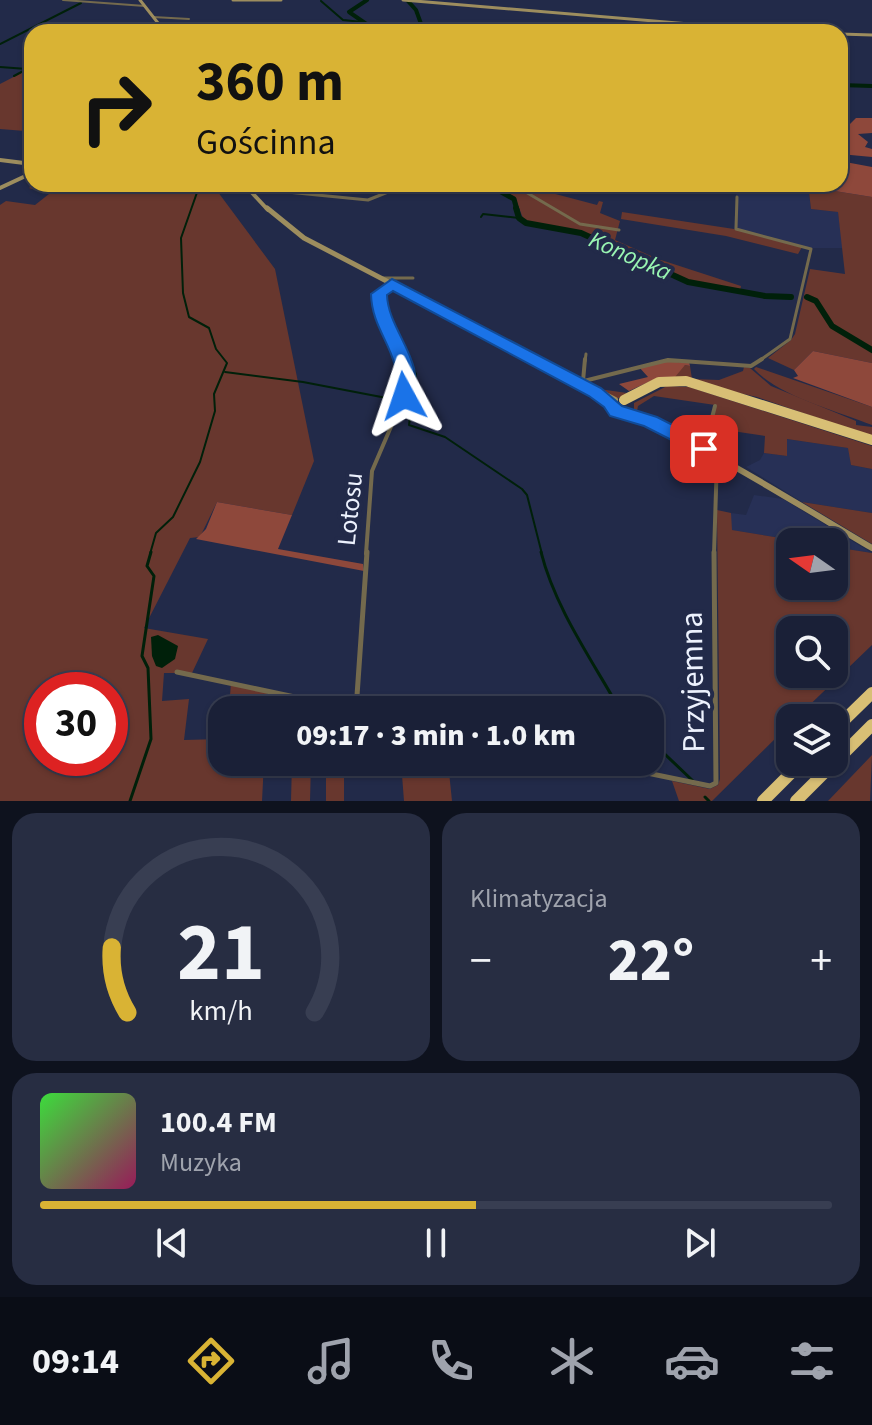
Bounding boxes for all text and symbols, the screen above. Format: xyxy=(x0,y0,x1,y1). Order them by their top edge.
text: 360 m xyxy=(196,43,344,122)
icon: right xyxy=(64,56,168,160)
text: Gościnna xyxy=(196,117,336,168)
water label: Konopka xyxy=(583,222,677,290)
position arrow xyxy=(362,354,446,438)
pin xyxy=(670,415,738,483)
icon: arrive xyxy=(682,427,726,471)
street label: Lotosu xyxy=(328,471,372,547)
north arrow xyxy=(776,528,848,600)
map controls xyxy=(776,528,848,776)
street label: Przyjemna xyxy=(669,611,717,753)
button: search xyxy=(776,616,848,688)
speed limit sign: 30 xyxy=(24,672,128,776)
button: layers xyxy=(776,704,848,776)
text: 09:17 · 3 min · 1.0 km xyxy=(296,714,576,757)
text: Klimatyzacja xyxy=(470,880,608,917)
text: 21 xyxy=(177,894,265,1012)
text: 22° xyxy=(608,919,694,1004)
text: − xyxy=(470,930,492,993)
text: + xyxy=(810,930,832,993)
text: km/h xyxy=(189,991,253,1031)
text: 100.4 FM xyxy=(160,1101,277,1144)
text: Muzyka xyxy=(160,1144,242,1181)
icon: previous xyxy=(150,1221,194,1265)
icon: pause xyxy=(414,1221,458,1265)
icon: next xyxy=(678,1221,722,1265)
icon: directions xyxy=(183,1333,239,1389)
icon: music xyxy=(303,1333,359,1389)
icon: phone xyxy=(423,1333,479,1389)
icon: climate xyxy=(544,1333,600,1389)
icon: car xyxy=(664,1333,720,1389)
icon: filters xyxy=(784,1333,840,1389)
text: 09:14 xyxy=(32,1336,119,1387)

